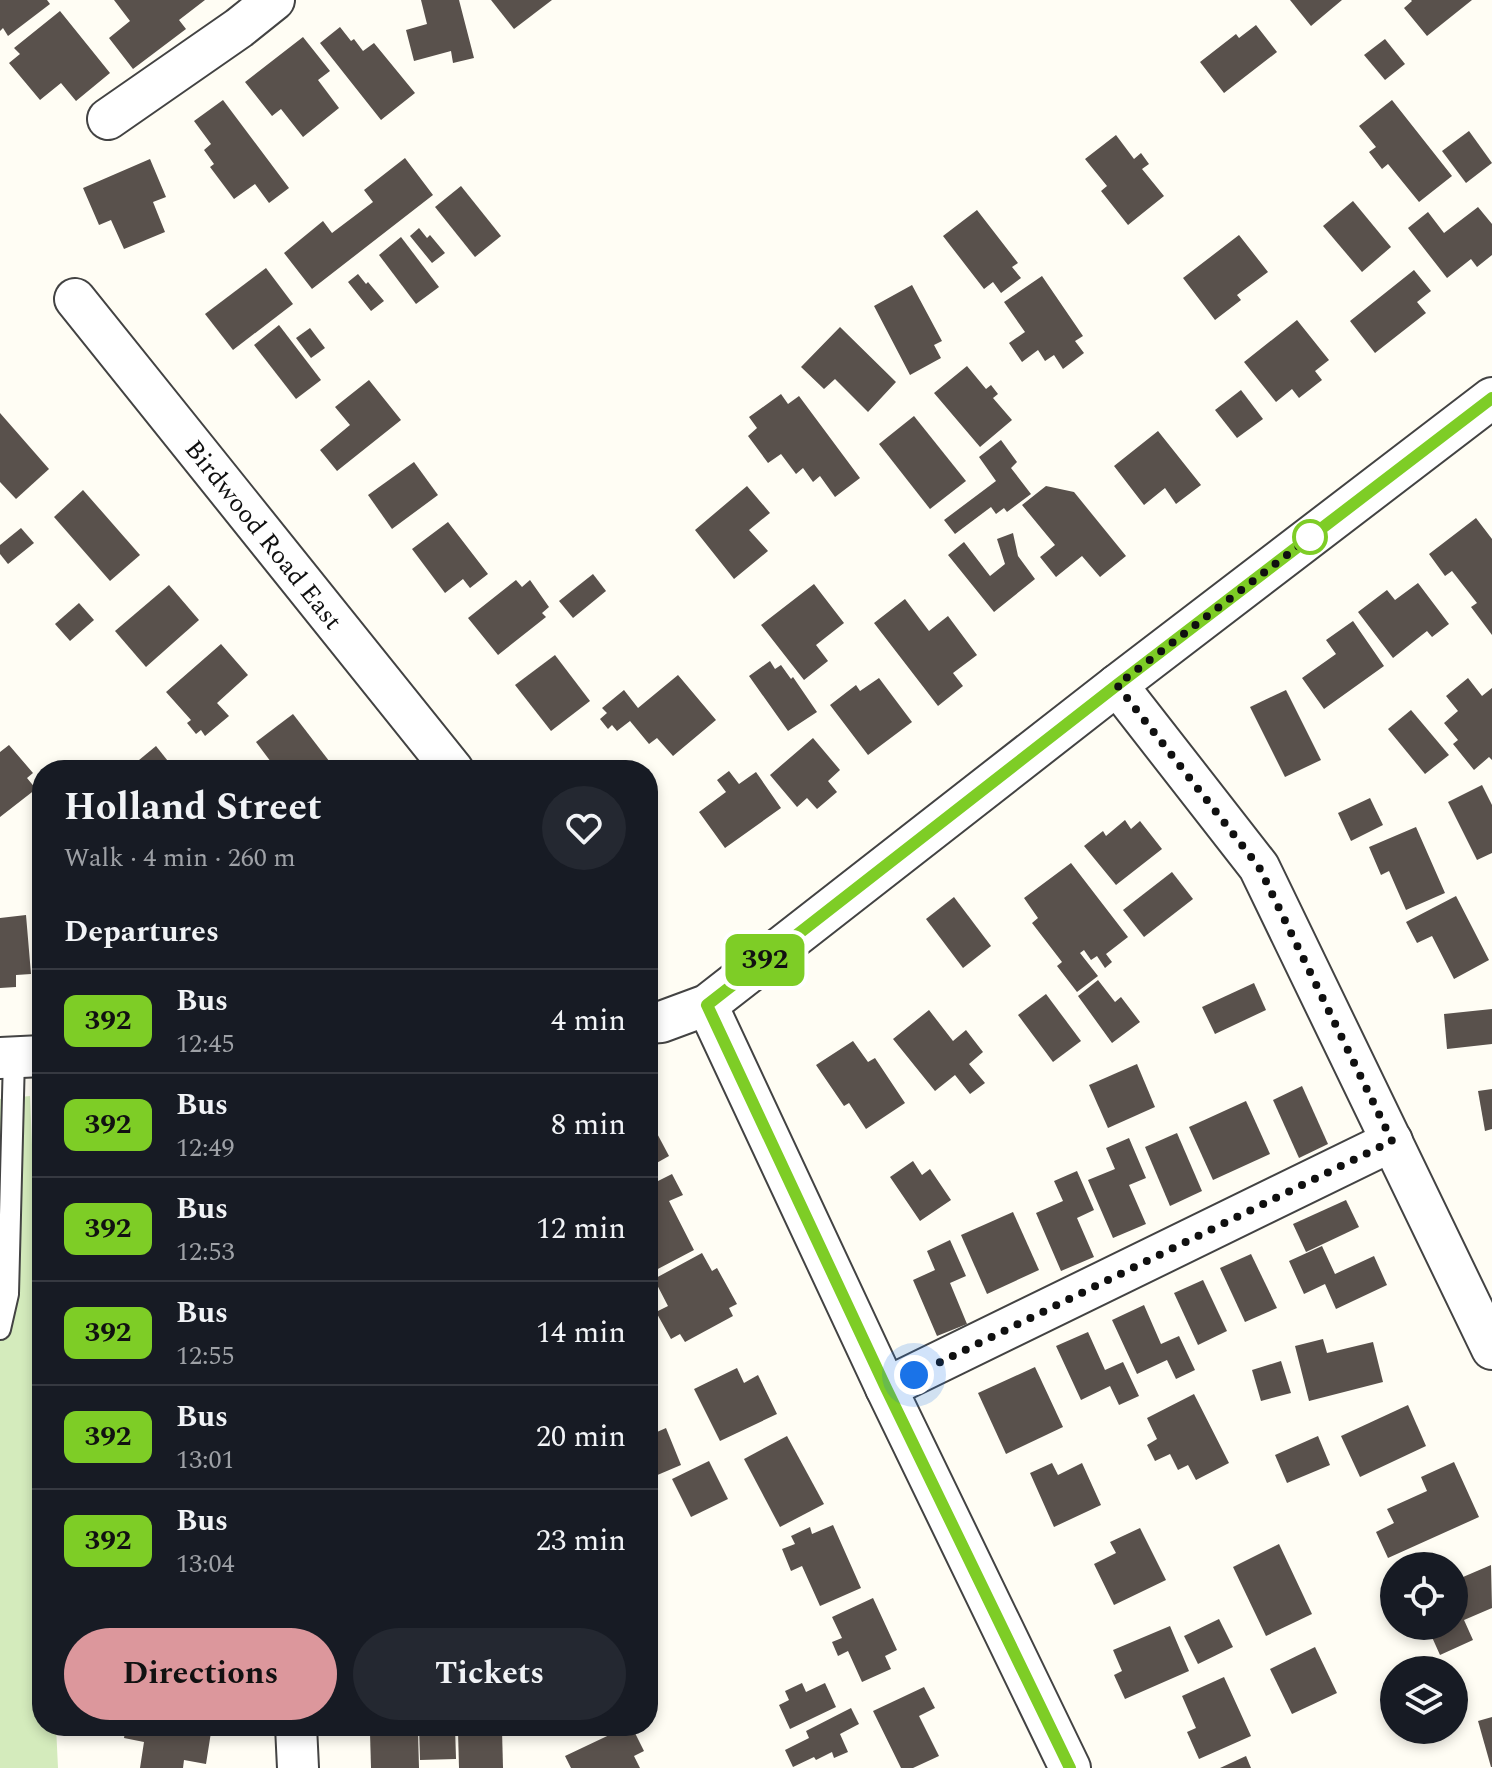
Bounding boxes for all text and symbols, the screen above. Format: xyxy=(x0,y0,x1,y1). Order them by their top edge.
street label: Birdwood Road East xyxy=(174,431,352,639)
unlabelled marker xyxy=(1293,520,1327,554)
text: Holland Street xyxy=(64,779,322,837)
button: heart xyxy=(542,786,626,870)
text: Walk · 4 min · 260 m xyxy=(64,838,296,878)
text: Departures xyxy=(64,909,219,955)
line badge: 392 xyxy=(719,934,811,986)
text: 392 xyxy=(741,938,789,981)
text: Bus xyxy=(176,978,228,1024)
text: 4 min xyxy=(551,998,626,1044)
text: 392 xyxy=(84,999,132,1042)
text: 12:45 xyxy=(176,1024,235,1064)
text: Bus xyxy=(176,1082,228,1128)
text: 8 min xyxy=(551,1102,626,1148)
text: 392 xyxy=(84,1103,132,1146)
text: 12:49 xyxy=(176,1128,235,1168)
text: Bus xyxy=(176,1186,228,1232)
text: 12 min xyxy=(536,1206,626,1252)
text: 392 xyxy=(84,1207,132,1250)
text: 12:53 xyxy=(176,1232,235,1272)
text: Bus xyxy=(176,1290,228,1336)
text: 14 min xyxy=(536,1310,626,1356)
text: 392 xyxy=(84,1311,132,1354)
text: 12:55 xyxy=(176,1336,235,1376)
your location xyxy=(894,1355,934,1395)
text: Bus xyxy=(176,1394,228,1440)
text: 20 min xyxy=(536,1414,626,1460)
text: 392 xyxy=(84,1415,132,1458)
text: 13:01 xyxy=(176,1440,235,1480)
text: Bus xyxy=(176,1498,228,1544)
text: 23 min xyxy=(536,1518,626,1564)
text: 392 xyxy=(84,1519,132,1562)
text: 13:04 xyxy=(176,1544,235,1584)
map controls xyxy=(1380,1552,1468,1744)
button: locate xyxy=(1380,1552,1468,1640)
button: Directions xyxy=(64,1628,337,1720)
button: Tickets xyxy=(353,1628,626,1720)
button: layers xyxy=(1380,1656,1468,1744)

